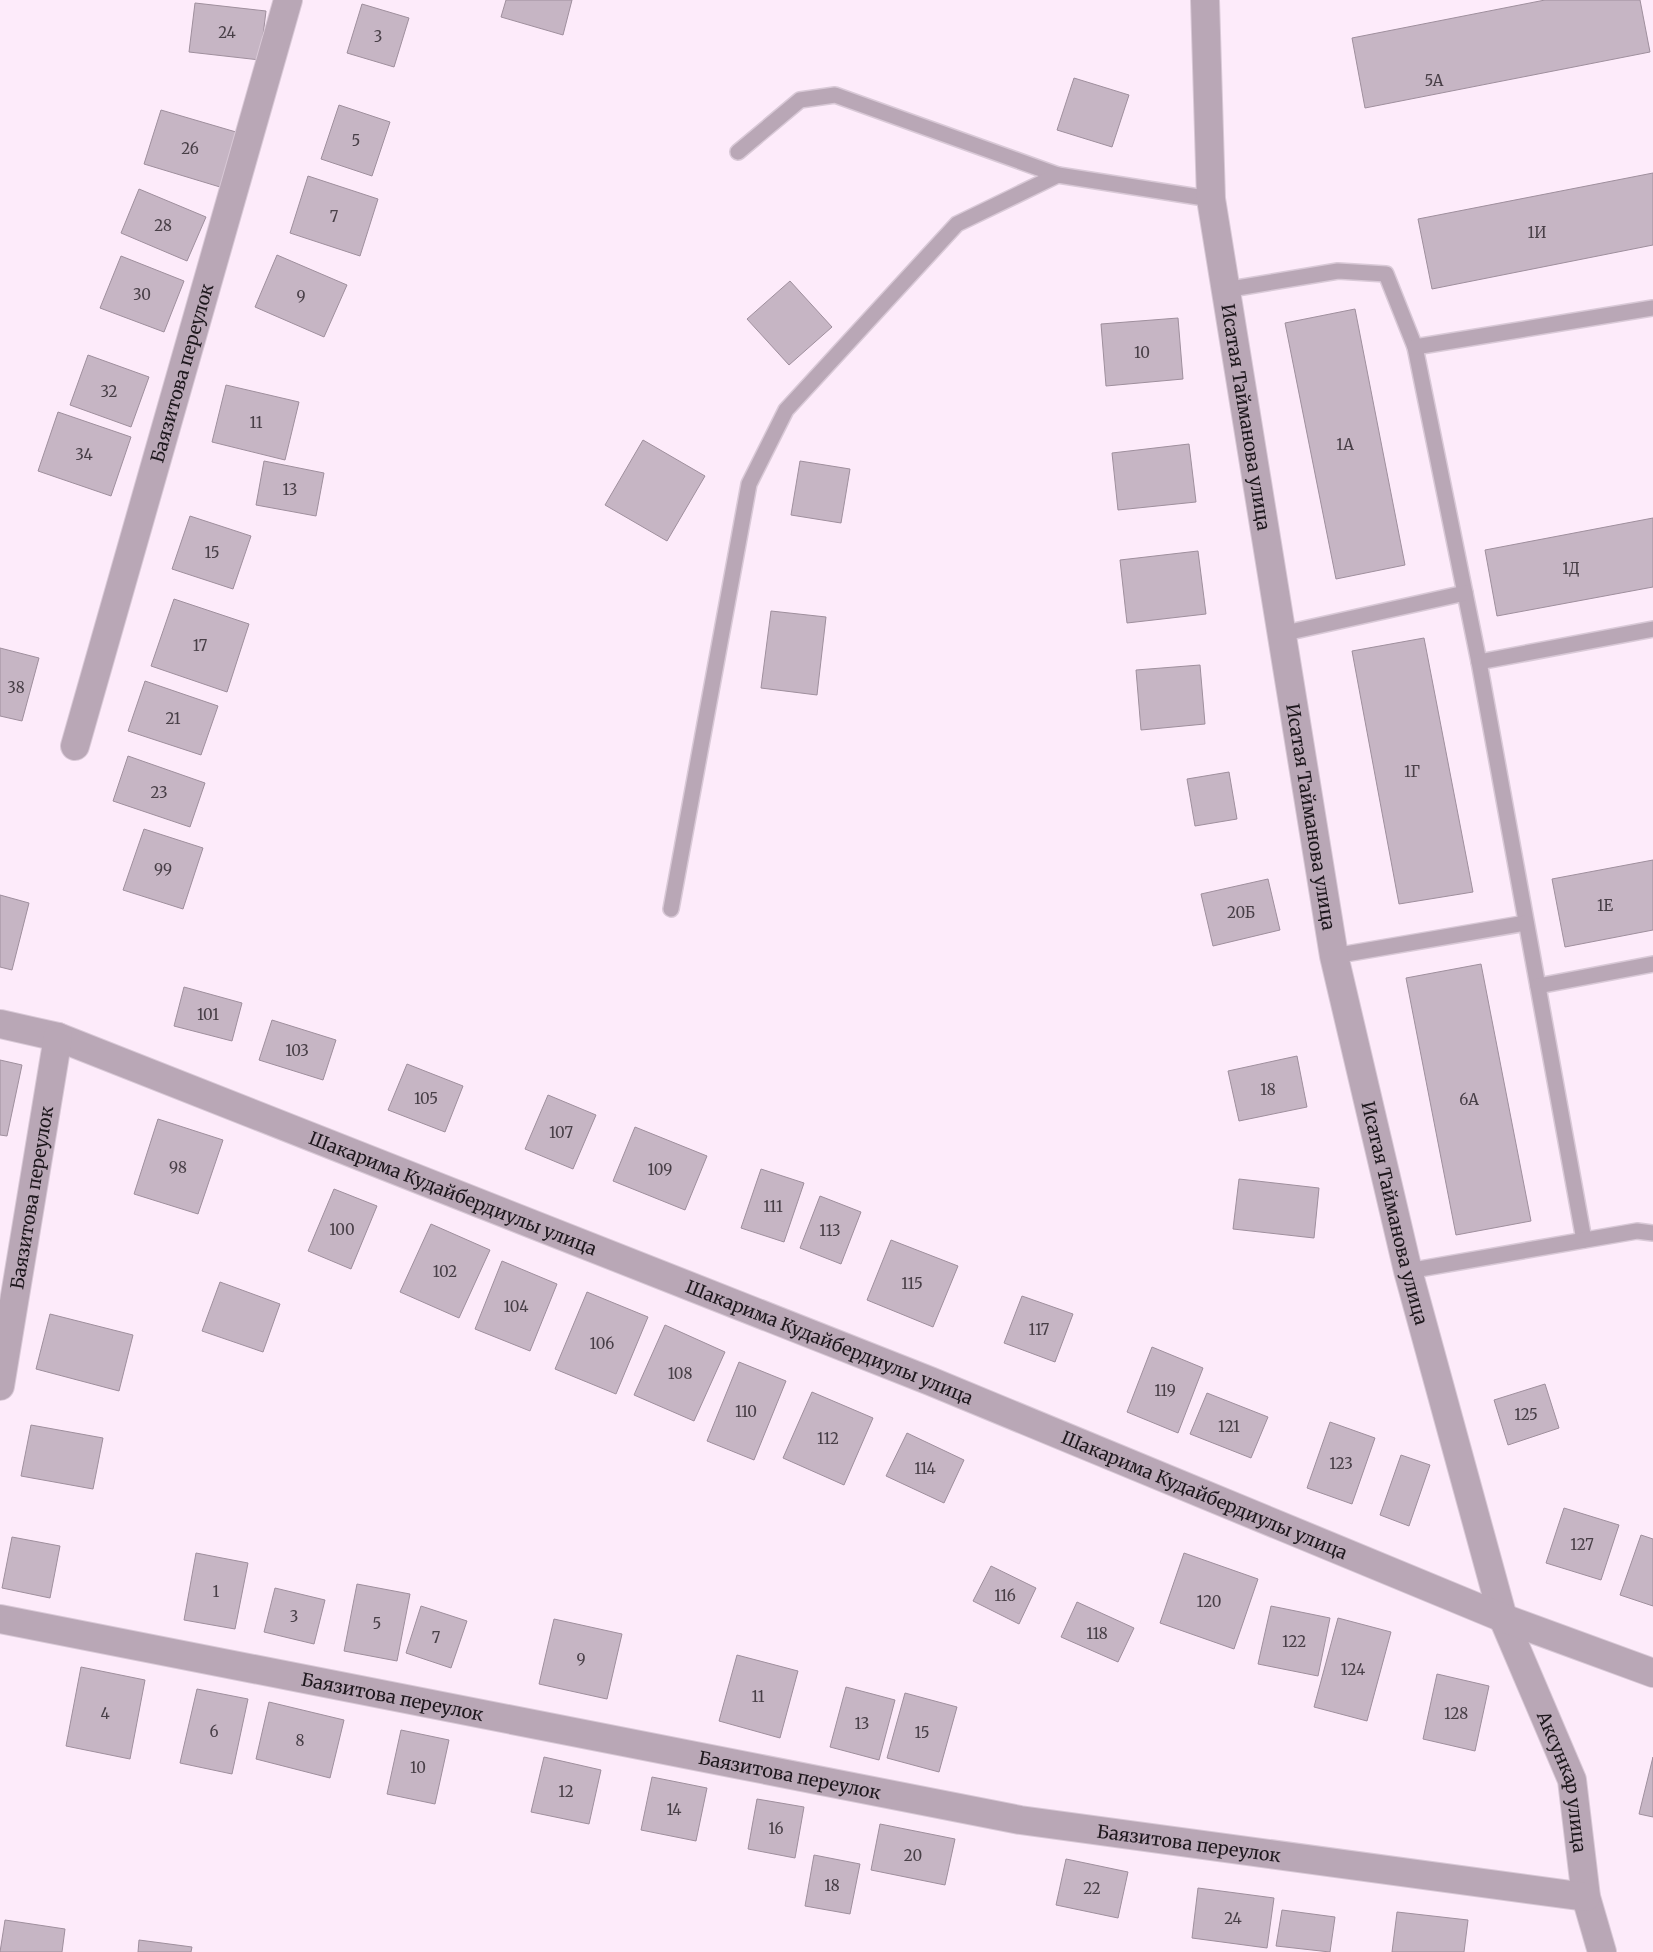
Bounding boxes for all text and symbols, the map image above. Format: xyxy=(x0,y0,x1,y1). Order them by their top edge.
house number: 24 xyxy=(218,23,236,42)
house number: 3 xyxy=(374,27,382,46)
house number: 5А xyxy=(1425,71,1444,90)
house number: 5 xyxy=(352,131,360,150)
house number: 26 xyxy=(181,139,199,158)
house number: 7 xyxy=(330,207,339,226)
house number: 28 xyxy=(154,216,172,235)
house number: 1И xyxy=(1528,223,1546,242)
street label: Баязитова переулок xyxy=(145,280,218,465)
house number: 30 xyxy=(133,285,151,304)
house number: 9 xyxy=(296,287,306,306)
street label: Исатая Тайманова улица xyxy=(1217,302,1276,532)
house number: 10 xyxy=(1134,343,1150,362)
house number: 32 xyxy=(100,382,118,401)
house number: 11 xyxy=(249,413,263,432)
house number: 1А xyxy=(1336,435,1354,454)
house number: 34 xyxy=(75,445,93,464)
house number: 13 xyxy=(283,480,297,499)
house number: 15 xyxy=(204,543,220,562)
house number: 1Д xyxy=(1562,559,1580,578)
house number: 17 xyxy=(193,636,208,655)
house number: 38 xyxy=(7,678,25,697)
street label: Исатая Тайманова улица xyxy=(1282,702,1341,932)
house number: 21 xyxy=(165,709,181,728)
house number: 1Г xyxy=(1404,762,1420,781)
house number: 23 xyxy=(151,783,167,802)
house number: 99 xyxy=(154,860,172,879)
house number: 1Е xyxy=(1597,896,1614,915)
house number: 20Б xyxy=(1227,903,1255,922)
house number: 101 xyxy=(197,1005,219,1024)
house number: 103 xyxy=(285,1041,309,1060)
house number: 18 xyxy=(1260,1080,1276,1099)
house number: 105 xyxy=(414,1089,438,1108)
house number: 6А xyxy=(1459,1090,1479,1109)
street label: Исатая Тайманова улица xyxy=(1357,1099,1434,1328)
street label: Баязитова переулок xyxy=(5,1104,58,1291)
house number: 107 xyxy=(549,1123,573,1142)
street label: Шакарима Кудайбердиулы улица xyxy=(306,1126,601,1260)
house number: 98 xyxy=(169,1158,187,1177)
house number: 109 xyxy=(648,1160,672,1179)
house number: 111 xyxy=(763,1197,783,1216)
house number: 100 xyxy=(329,1220,355,1239)
house number: 113 xyxy=(819,1221,841,1240)
house number: 102 xyxy=(433,1262,457,1281)
street label: Шакарима Кудайбердиулы улица xyxy=(682,1274,977,1409)
house number: 115 xyxy=(901,1274,923,1293)
house number: 104 xyxy=(504,1297,528,1316)
house number: 117 xyxy=(1029,1320,1050,1339)
house number: 106 xyxy=(590,1334,614,1353)
house number: 108 xyxy=(668,1364,692,1383)
house number: 119 xyxy=(1154,1381,1176,1400)
house number: 110 xyxy=(735,1402,757,1421)
house number: 125 xyxy=(1514,1405,1538,1424)
house number: 121 xyxy=(1218,1417,1240,1436)
street label: Шакарима Кудайбердиулы улица xyxy=(1058,1425,1351,1564)
house number: 112 xyxy=(817,1429,839,1448)
house number: 123 xyxy=(1329,1454,1353,1473)
house number: 114 xyxy=(914,1459,936,1478)
house number: 127 xyxy=(1570,1535,1594,1554)
house number: 1 xyxy=(213,1582,220,1601)
house number: 116 xyxy=(994,1586,1016,1605)
house number: 120 xyxy=(1197,1592,1221,1611)
house number: 3 xyxy=(290,1607,298,1626)
house number: 5 xyxy=(373,1614,381,1633)
house number: 118 xyxy=(1086,1624,1108,1643)
house number: 7 xyxy=(432,1628,441,1647)
house number: 122 xyxy=(1282,1632,1306,1651)
house number: 9 xyxy=(576,1650,586,1669)
house number: 124 xyxy=(1341,1660,1365,1679)
street label: Баязитова переулок xyxy=(299,1667,486,1726)
house number: 11 xyxy=(751,1687,765,1706)
house number: 4 xyxy=(100,1704,110,1723)
house number: 128 xyxy=(1444,1704,1468,1723)
street label: Аксункар улица xyxy=(1532,1707,1592,1854)
house number: 13 xyxy=(855,1714,869,1733)
house number: 6 xyxy=(209,1722,219,1741)
house number: 15 xyxy=(914,1723,930,1742)
house number: 8 xyxy=(296,1731,305,1750)
street label: Баязитова переулок xyxy=(697,1745,884,1804)
house number: 10 xyxy=(410,1758,426,1777)
house number: 12 xyxy=(558,1782,574,1801)
house number: 14 xyxy=(666,1800,682,1819)
house number: 16 xyxy=(768,1819,784,1838)
street label: Баязитова переулок xyxy=(1095,1819,1283,1867)
house number: 20 xyxy=(904,1846,922,1865)
house number: 18 xyxy=(824,1876,840,1895)
house number: 22 xyxy=(1083,1879,1101,1898)
house number: 24 xyxy=(1224,1909,1242,1928)

